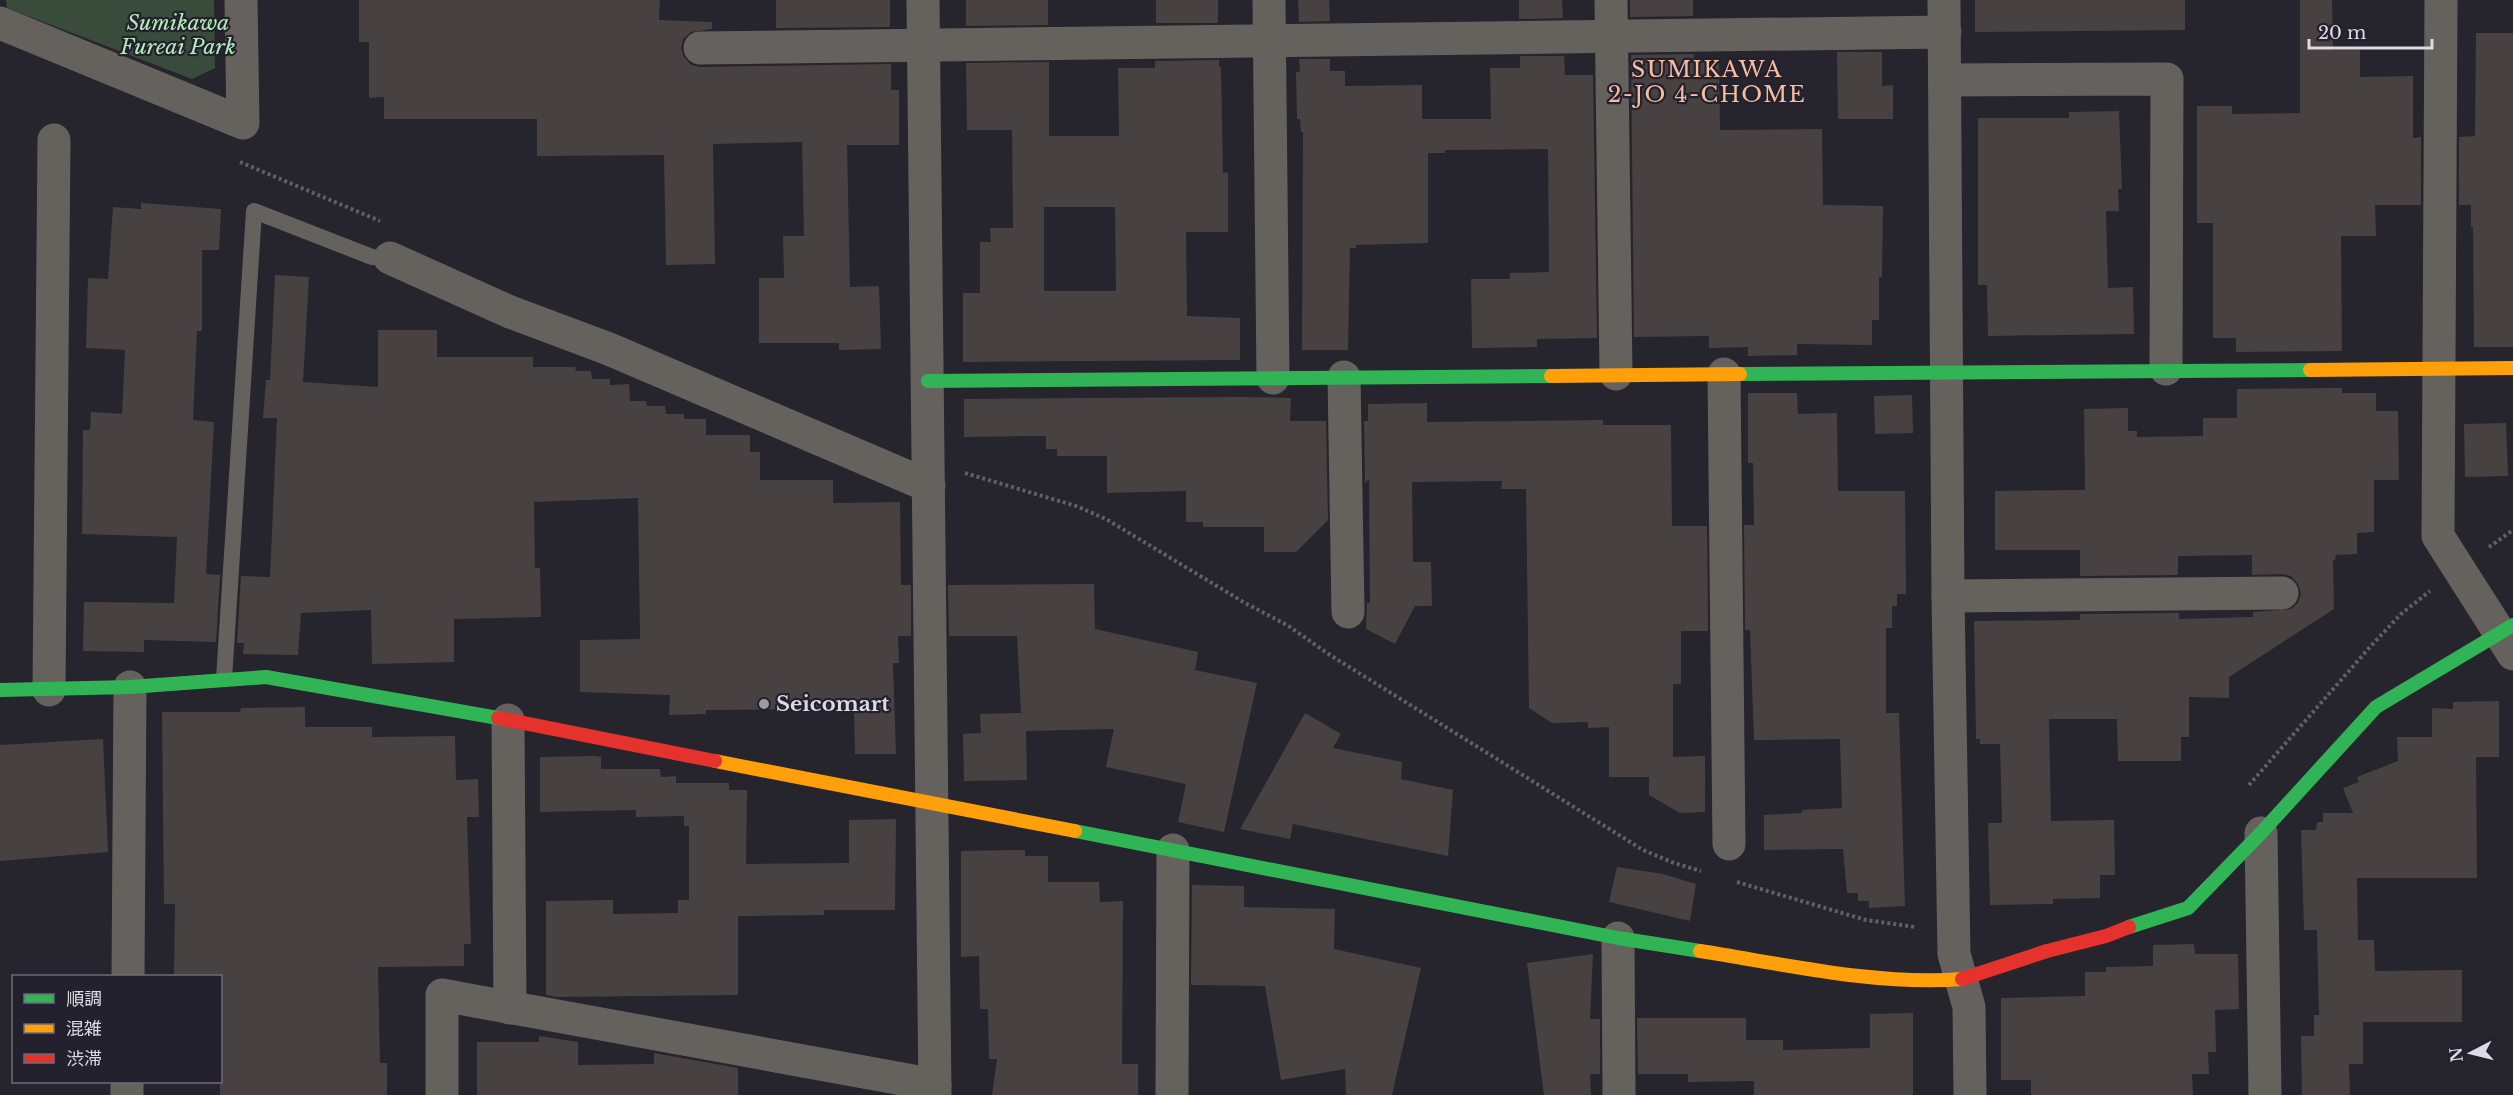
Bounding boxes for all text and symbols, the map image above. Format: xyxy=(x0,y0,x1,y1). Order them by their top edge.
park label: Sumikawa Fureai Park xyxy=(119,10,236,60)
scale bar xyxy=(2309,12,2432,50)
text: 20 m xyxy=(2318,22,2366,44)
district label: SUMIKAWA 2-JO 4-CHOME xyxy=(1608,56,1806,108)
place label: Seicomart xyxy=(776,691,889,717)
marker: Seicomart xyxy=(757,697,771,711)
legend xyxy=(12,975,222,1083)
text: 順調 xyxy=(66,988,102,1010)
text: 混雑 xyxy=(66,1018,102,1040)
north arrow xyxy=(2441,1023,2501,1083)
text: N xyxy=(2445,1046,2467,1064)
text: 渋滞 xyxy=(66,1048,102,1070)

